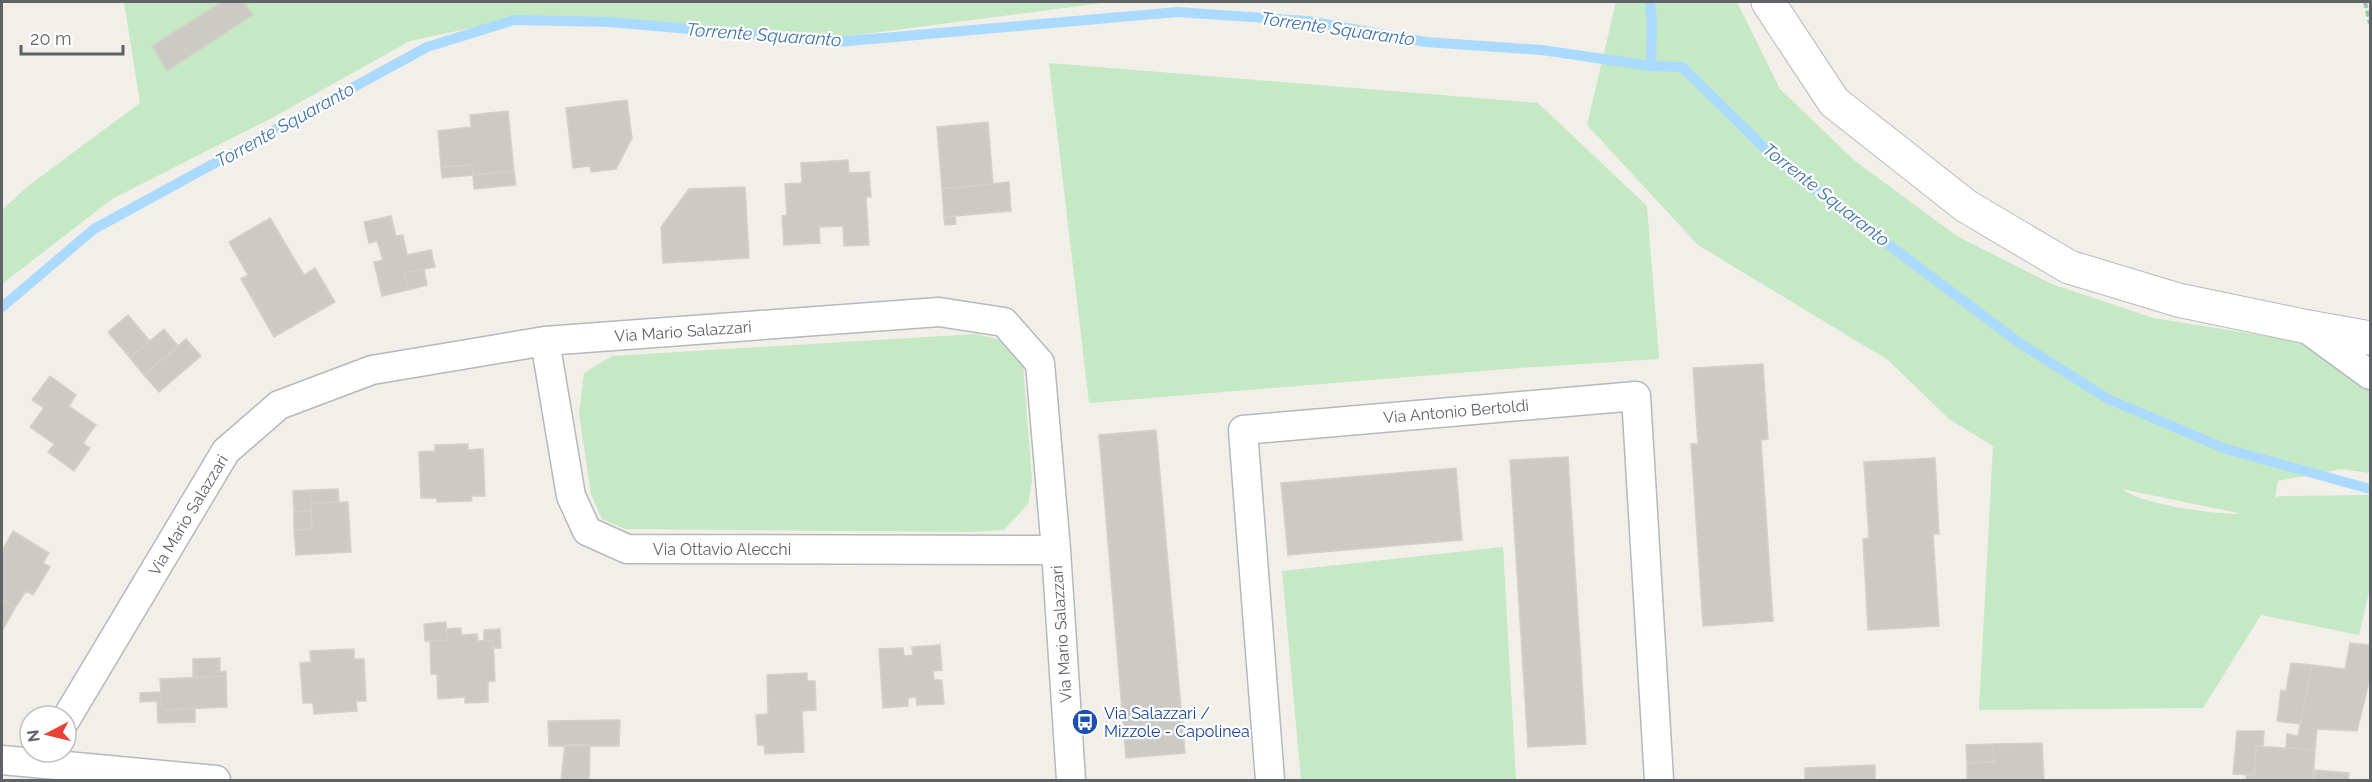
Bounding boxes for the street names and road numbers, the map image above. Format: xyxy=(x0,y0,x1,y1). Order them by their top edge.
street label: Via Mario Salazzari xyxy=(614,317,752,346)
street label: Via Antonio Bertoldi xyxy=(1382,396,1530,427)
street label: Via Mario Salazzari xyxy=(145,451,232,579)
street label: Via Ottavio Alecchi xyxy=(653,540,791,559)
street label: Via Mario Salazzari xyxy=(1047,565,1076,703)

